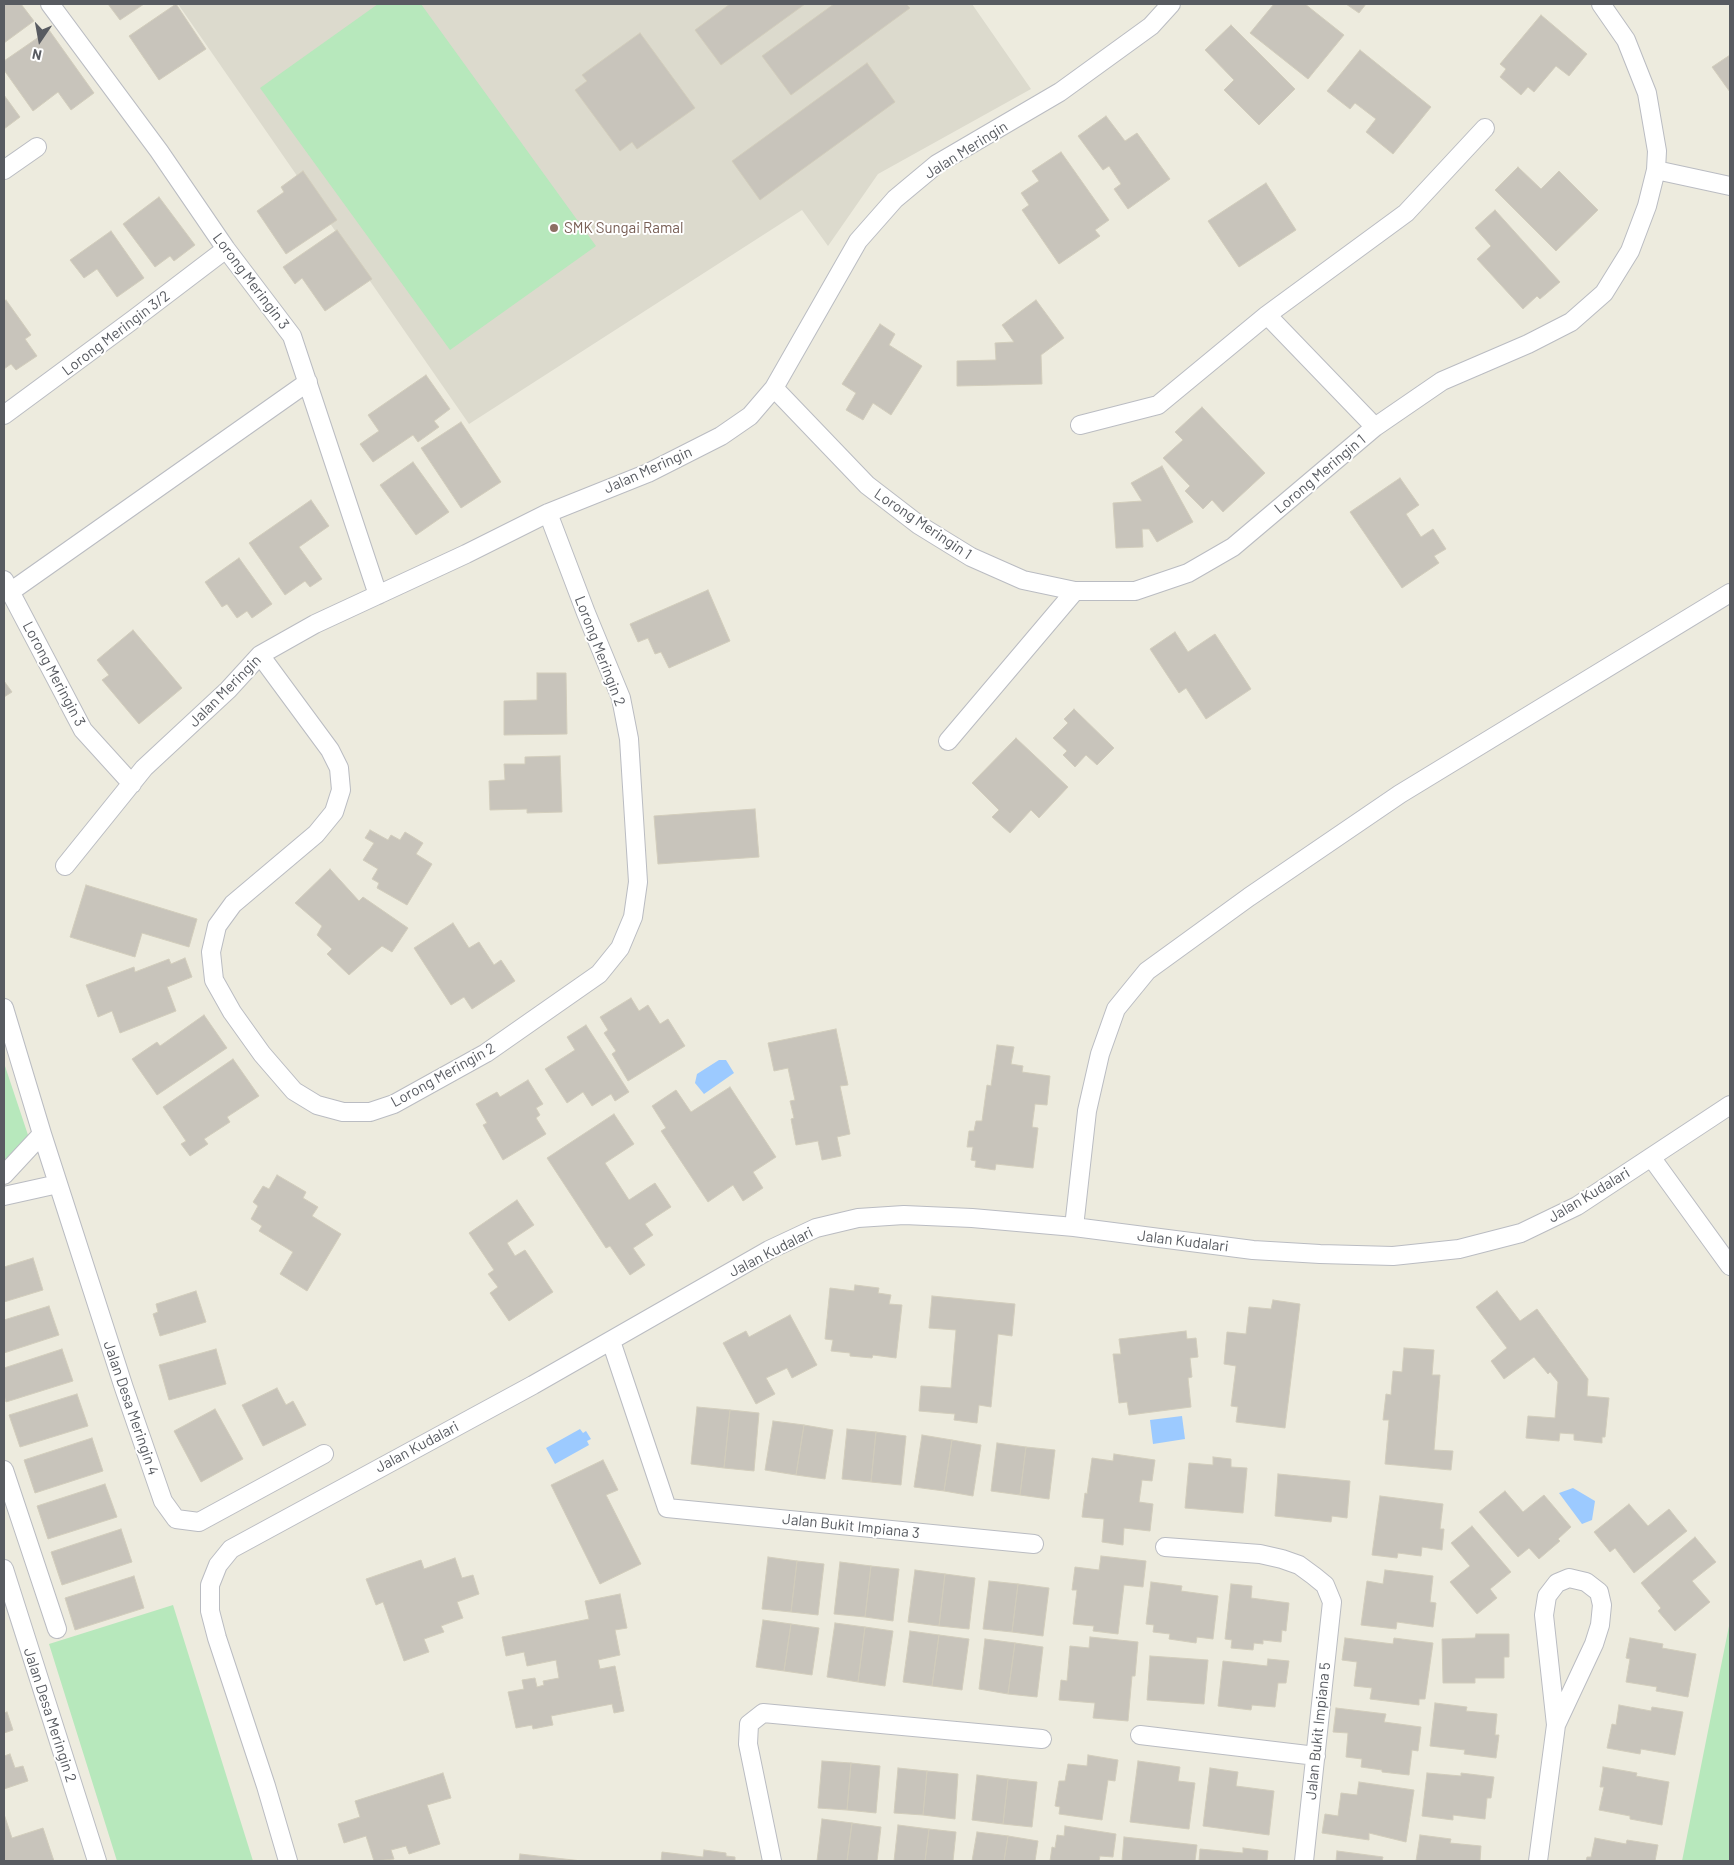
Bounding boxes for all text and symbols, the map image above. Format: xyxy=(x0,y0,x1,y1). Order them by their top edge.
north arrow xyxy=(15,15,65,65)
text: N xyxy=(30,46,43,64)
street label: Jalan Meringin xyxy=(921,117,1011,183)
place label: SMK Sungai Ramal xyxy=(564,219,683,237)
marker: SMK Sungai Ramal xyxy=(548,222,560,234)
street label: Lorong Meringin 3 xyxy=(209,229,293,333)
street label: Lorong Meringin 3/2 xyxy=(59,287,173,379)
street label: Lorong Meringin 1 xyxy=(1271,431,1369,517)
street label: Jalan Meringin xyxy=(601,443,695,497)
street label: Lorong Meringin 1 xyxy=(871,485,975,563)
street label: Lorong Meringin 2 xyxy=(571,593,629,709)
street label: Lorong Meringin 3 xyxy=(19,619,89,729)
street label: Jalan Meringin xyxy=(185,651,265,731)
street label: Lorong Meringin 2 xyxy=(388,1039,498,1111)
street label: Jalan Kudalari xyxy=(1545,1164,1633,1226)
street label: Jalan Kudalari xyxy=(726,1223,816,1281)
street label: Jalan Kudalari xyxy=(1136,1226,1230,1256)
street label: Jalan Desa Meringin 4 xyxy=(100,1338,162,1478)
street label: Jalan Kudalari xyxy=(372,1417,462,1477)
street label: Jalan Bukit Impiana 3 xyxy=(781,1510,921,1542)
street label: Jalan Desa Meringin 2 xyxy=(20,1645,80,1785)
street label: Jalan Bukit Impiana 5 xyxy=(1302,1661,1334,1801)

